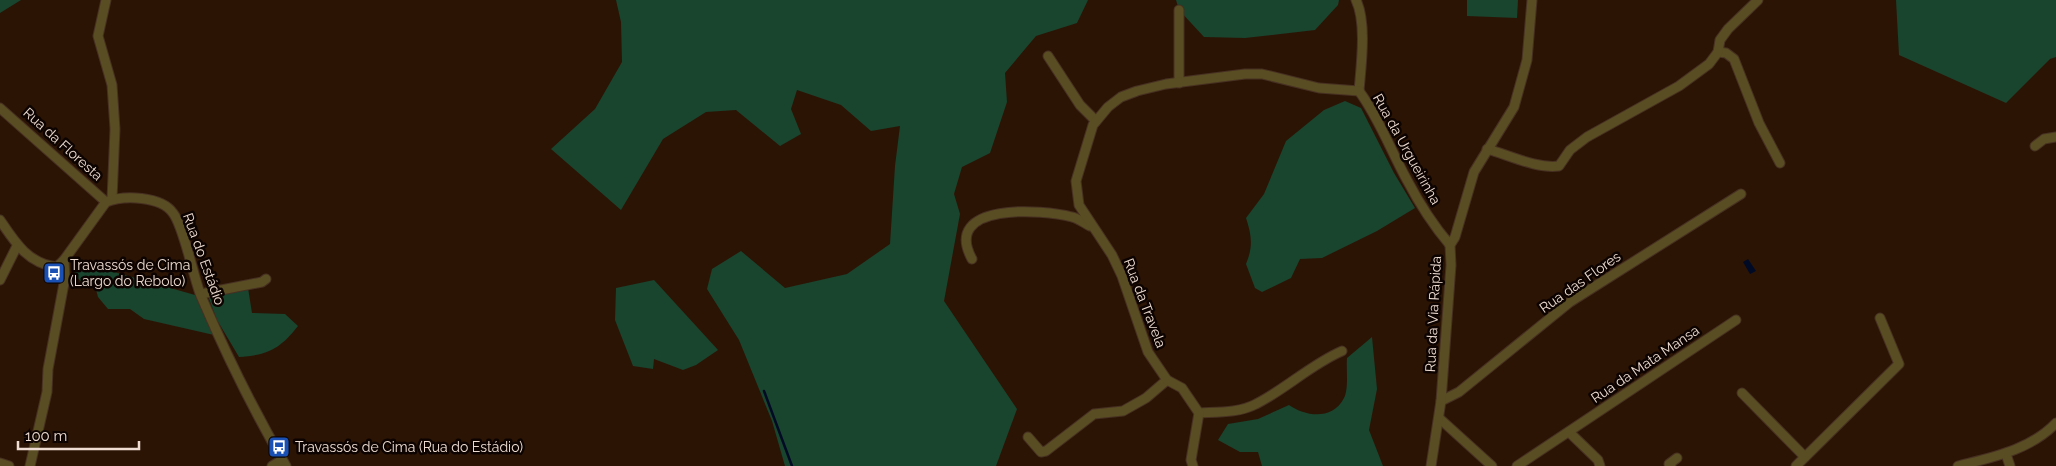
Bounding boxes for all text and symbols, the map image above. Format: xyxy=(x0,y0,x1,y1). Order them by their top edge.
street label: Rua da Urgueirinha xyxy=(1370,91,1444,207)
street label: Rua da Floresta xyxy=(20,104,106,184)
street label: Rua do Estádio xyxy=(180,211,228,307)
street label: Rua das Flores xyxy=(1536,248,1624,316)
street label: Rua da Via Rápida xyxy=(1422,255,1444,373)
street label: Rua da Travela xyxy=(1121,256,1169,350)
place label: Travassós de Cima (Largo do Rebolo) xyxy=(70,257,190,289)
bus stop icon: Travassós de Cima (Largo do Rebolo) xyxy=(42,261,66,285)
street label: Rua da Mata Mansa xyxy=(1588,322,1702,406)
scale bar xyxy=(18,418,139,450)
text: 100 m xyxy=(25,427,67,445)
bus stop icon: Travassós de Cima (Rua do Estádio) xyxy=(267,435,291,459)
place label: Travassós de Cima (Rua do Estádio) xyxy=(295,439,523,455)

